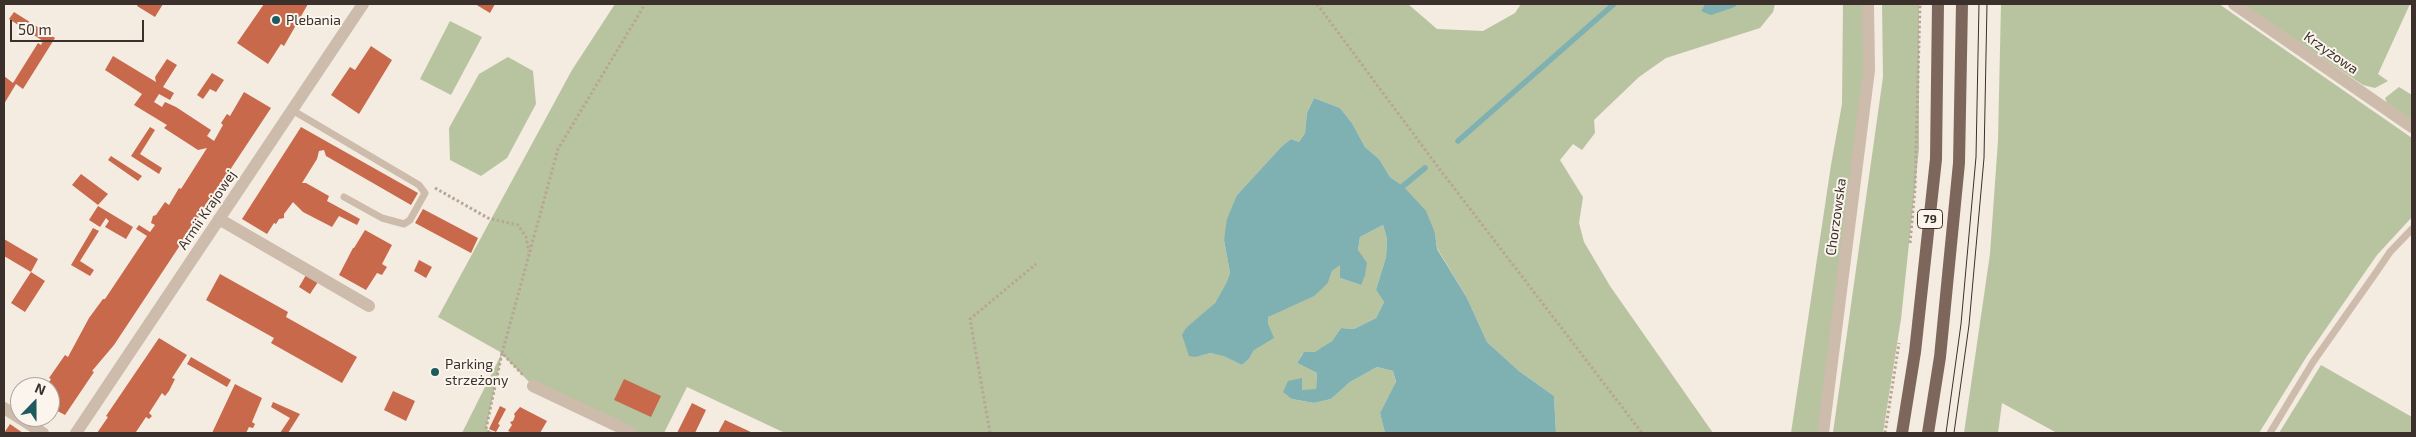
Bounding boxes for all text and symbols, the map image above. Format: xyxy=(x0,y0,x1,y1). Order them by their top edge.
scale bar xyxy=(12,10,146,42)
place label: Plebania xyxy=(286,12,341,28)
marker: Plebania xyxy=(270,14,282,26)
text: 50 m xyxy=(18,20,52,38)
street label: Krzyżowa xyxy=(2301,28,2361,78)
street label: Armii Krajowej xyxy=(174,167,240,253)
street label: Chorzowska xyxy=(1822,177,1850,257)
road number: 79 xyxy=(1918,210,1942,228)
place label: Parking strzeżony xyxy=(445,356,508,388)
marker: Parking strzeżony xyxy=(429,366,441,378)
north arrow xyxy=(10,377,60,427)
text: N xyxy=(33,379,48,398)

